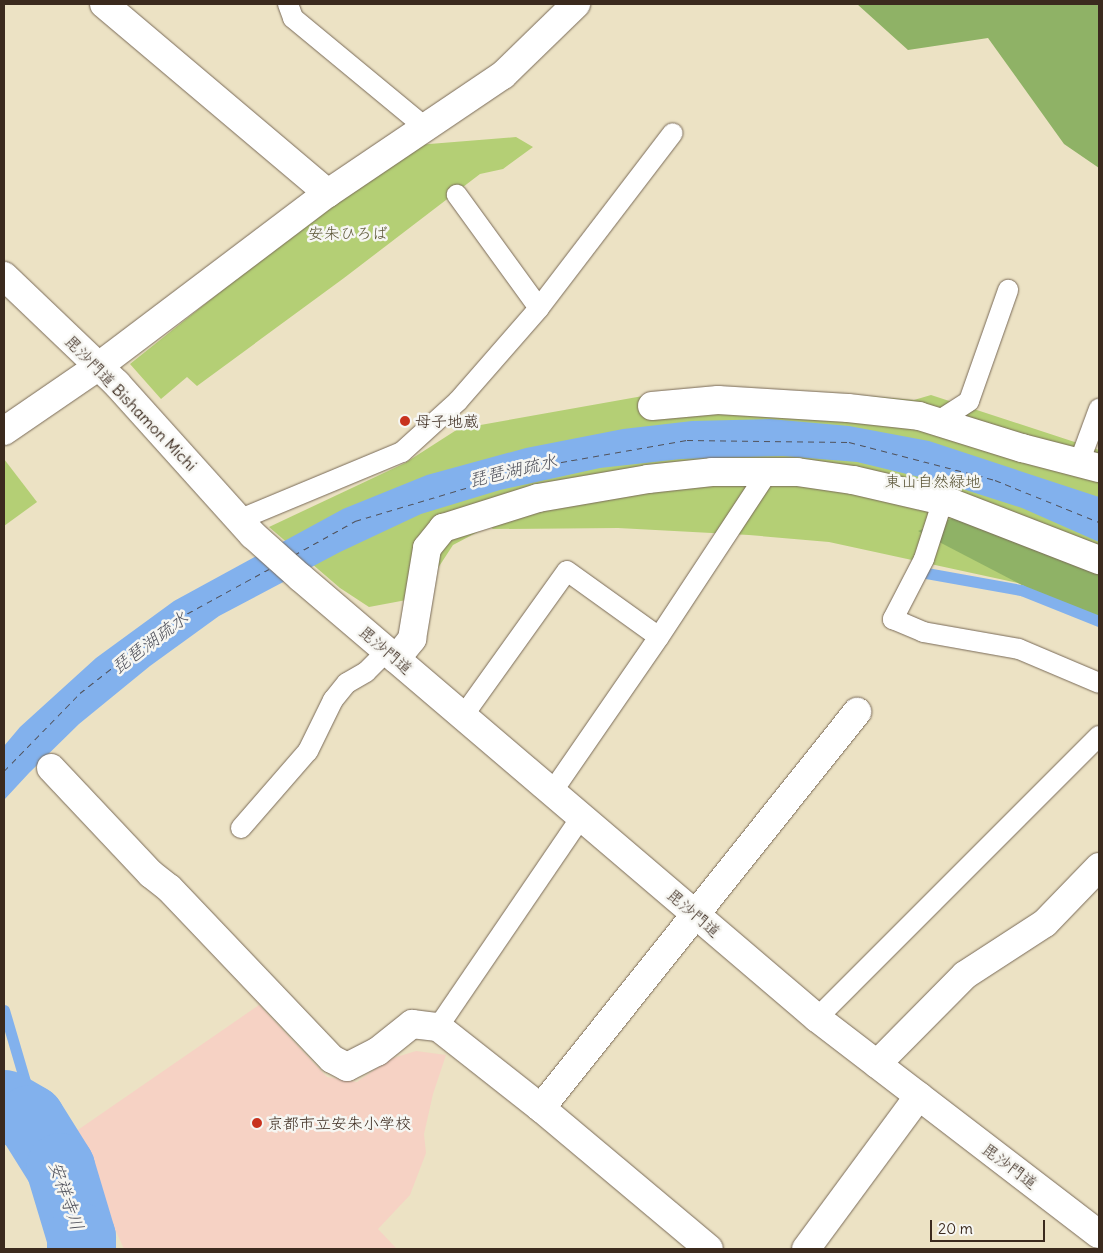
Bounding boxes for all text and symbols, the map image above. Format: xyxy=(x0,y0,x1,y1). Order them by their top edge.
park label: 安朱ひろば xyxy=(308,223,388,243)
street label: 毘沙門道 Bishamon Michi xyxy=(61,331,201,475)
place label: 母子地蔵 xyxy=(415,411,479,431)
marker: 母子地蔵 xyxy=(399,415,411,427)
water label: 琵琶湖疏水 xyxy=(467,450,559,492)
park label: 東山自然緑地 xyxy=(885,471,981,491)
water label: 琵琶湖疏水 xyxy=(108,607,192,679)
street label: 毘沙門道 xyxy=(356,622,416,678)
street label: 毘沙門道 xyxy=(664,885,724,941)
place label: 京都市立安朱小学校 xyxy=(267,1113,411,1133)
marker: 京都市立安朱小学校 xyxy=(251,1117,263,1129)
street label: 毘沙門道 xyxy=(979,1139,1041,1193)
water label: 安祥寺川 xyxy=(44,1158,88,1234)
scale bar xyxy=(933,1210,1048,1242)
text: 20 m xyxy=(938,1219,973,1238)

